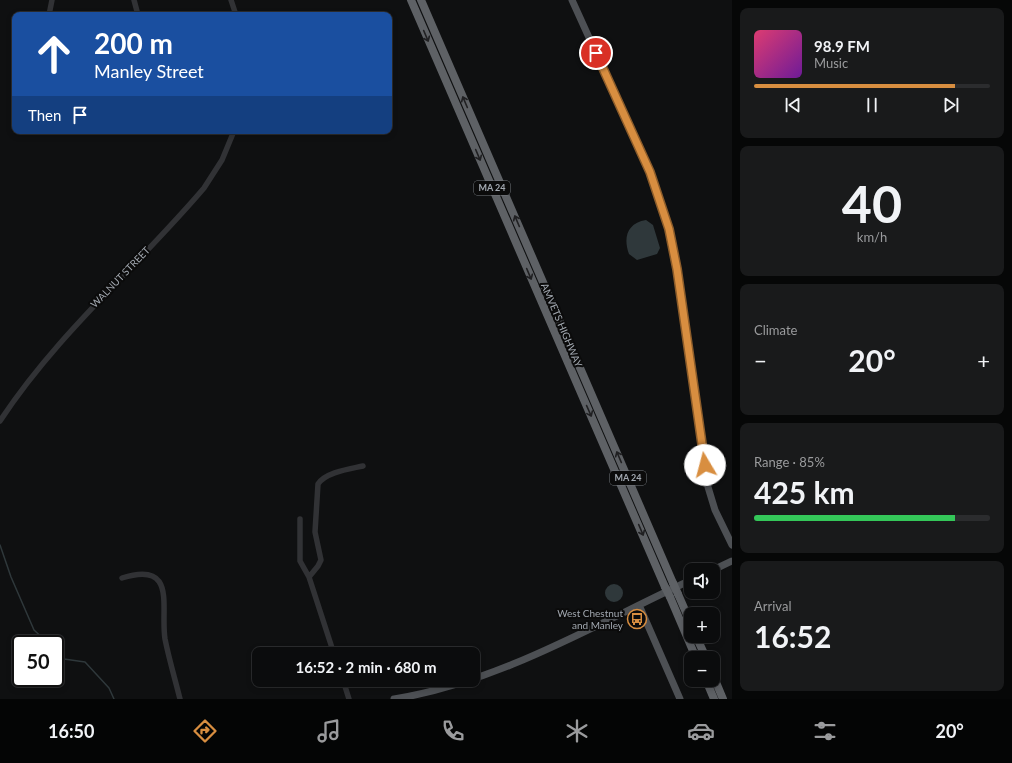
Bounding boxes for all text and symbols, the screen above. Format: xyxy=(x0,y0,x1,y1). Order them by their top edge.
text: 200 m xyxy=(94,26,173,60)
icon: ahead xyxy=(28,28,80,80)
one-way arrow xyxy=(423,29,430,41)
pin xyxy=(579,36,613,70)
text: 98.9 FM xyxy=(814,37,870,55)
icon: arrive xyxy=(585,42,607,64)
text: Music xyxy=(814,55,848,71)
text: Manley Street xyxy=(94,60,204,82)
icon: previous xyxy=(782,94,804,116)
icon: pause xyxy=(861,94,883,116)
icon: next xyxy=(940,94,962,116)
one-way arrow xyxy=(461,96,468,108)
icon: arrive xyxy=(69,104,91,126)
text: Then xyxy=(28,106,61,124)
one-way arrow xyxy=(474,149,482,161)
text: 40 xyxy=(842,172,902,234)
road number: MA 24 xyxy=(474,181,510,195)
one-way arrow xyxy=(512,215,520,227)
text: km/h xyxy=(857,229,887,245)
street label: WALNUT STREET xyxy=(88,244,152,310)
one-way arrow xyxy=(526,268,533,280)
street label: AMVETS HIGHWAY xyxy=(539,281,585,369)
text: Climate xyxy=(754,322,797,338)
text: 20° xyxy=(848,342,896,378)
text: − xyxy=(754,347,767,374)
text: + xyxy=(977,347,990,374)
one-way arrow xyxy=(585,404,593,416)
position arrow xyxy=(684,444,726,486)
one-way arrow xyxy=(614,452,622,464)
text: Range · 85% xyxy=(754,454,825,470)
road number: MA 24 xyxy=(610,471,646,485)
text: 425 km xyxy=(754,474,855,510)
one-way arrow xyxy=(637,524,645,536)
map controls xyxy=(684,563,720,687)
button: sound xyxy=(684,563,720,599)
text: Arrival xyxy=(754,598,791,614)
place label: West Chestnut and Manley xyxy=(557,607,624,631)
button: + xyxy=(684,607,720,643)
bus stop icon: West Chestnut and Manley xyxy=(626,608,648,630)
text: 16:52 xyxy=(754,618,831,654)
speed limit sign: 50 xyxy=(12,635,64,687)
button: − xyxy=(684,651,720,687)
text: 16:52 · 2 min · 680 m xyxy=(296,658,436,676)
icon: directions xyxy=(191,717,219,745)
icon: music xyxy=(315,717,343,745)
icon: phone xyxy=(439,717,467,745)
icon: climate xyxy=(563,717,591,745)
icon: car xyxy=(687,717,715,745)
icon: filters xyxy=(811,717,839,745)
text: 16:50 xyxy=(48,720,94,742)
text: 20° xyxy=(935,720,964,742)

